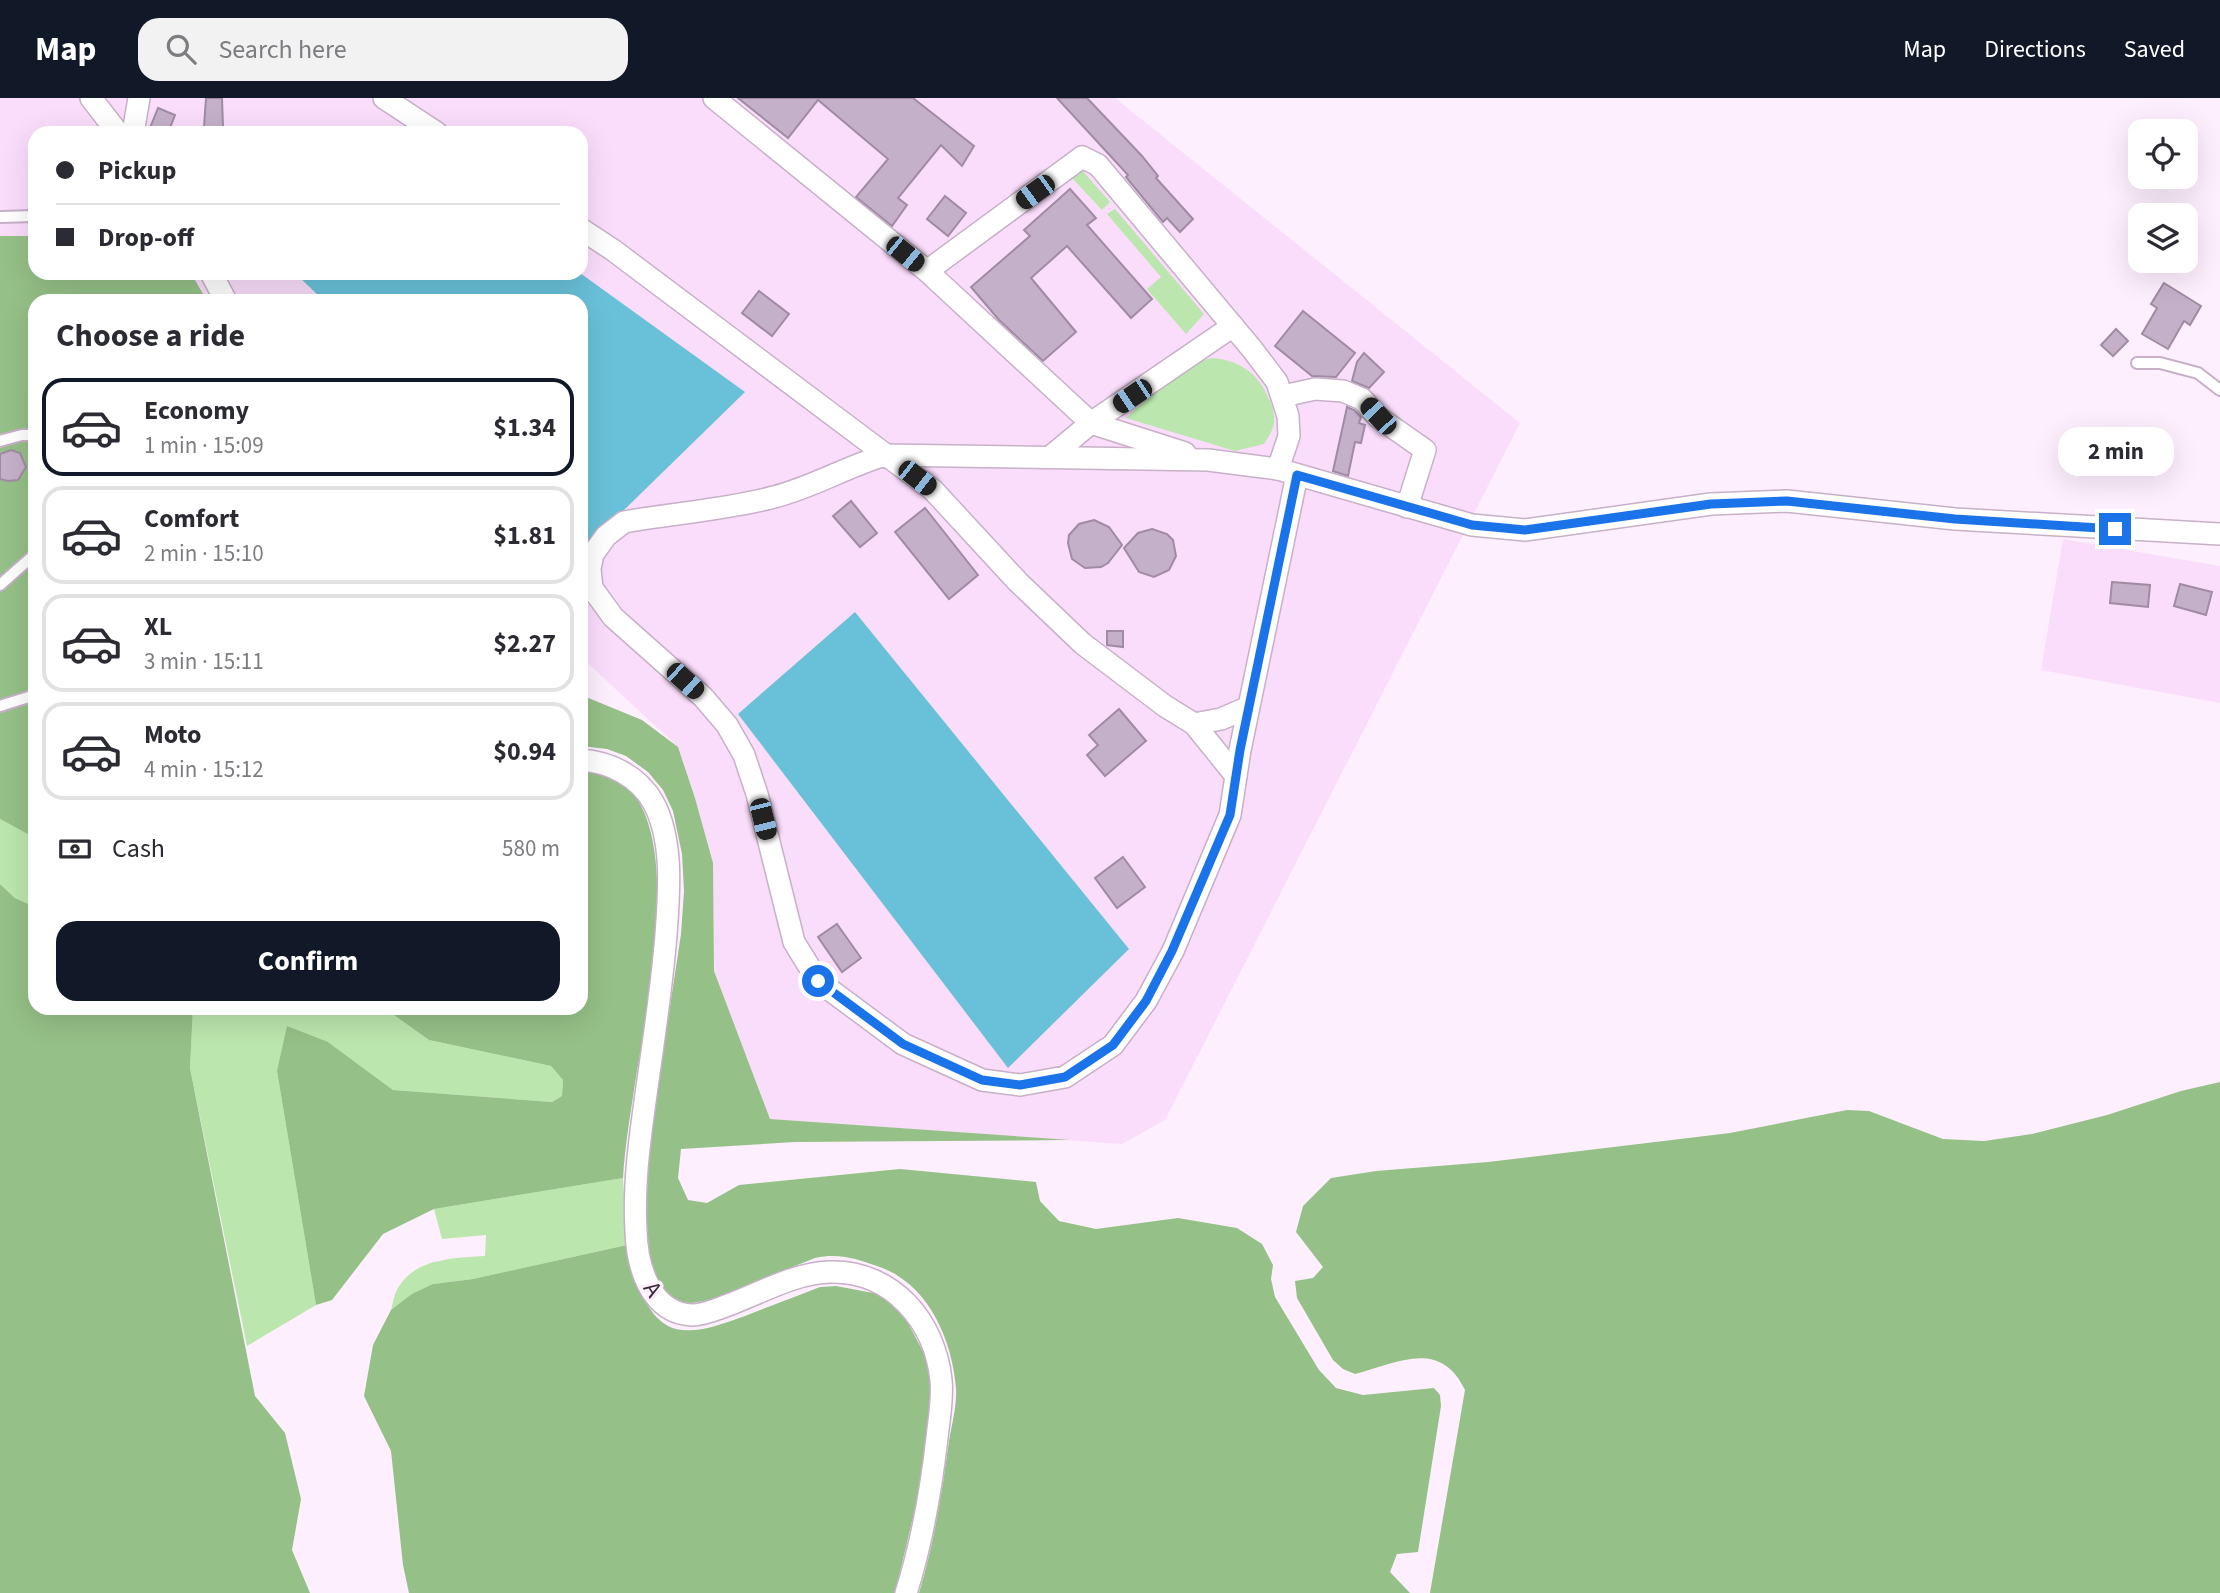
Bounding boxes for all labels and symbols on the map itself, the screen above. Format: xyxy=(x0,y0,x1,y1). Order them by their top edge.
car xyxy=(1012,171,1059,213)
car xyxy=(883,233,928,275)
car xyxy=(1109,376,1156,416)
car xyxy=(1356,393,1401,439)
callout: 2 min xyxy=(2057,428,2173,476)
car xyxy=(894,457,941,499)
route end xyxy=(2099,513,2131,545)
car xyxy=(663,659,708,703)
car xyxy=(748,796,779,842)
route start xyxy=(802,965,834,997)
street label: A xyxy=(634,1274,671,1304)

